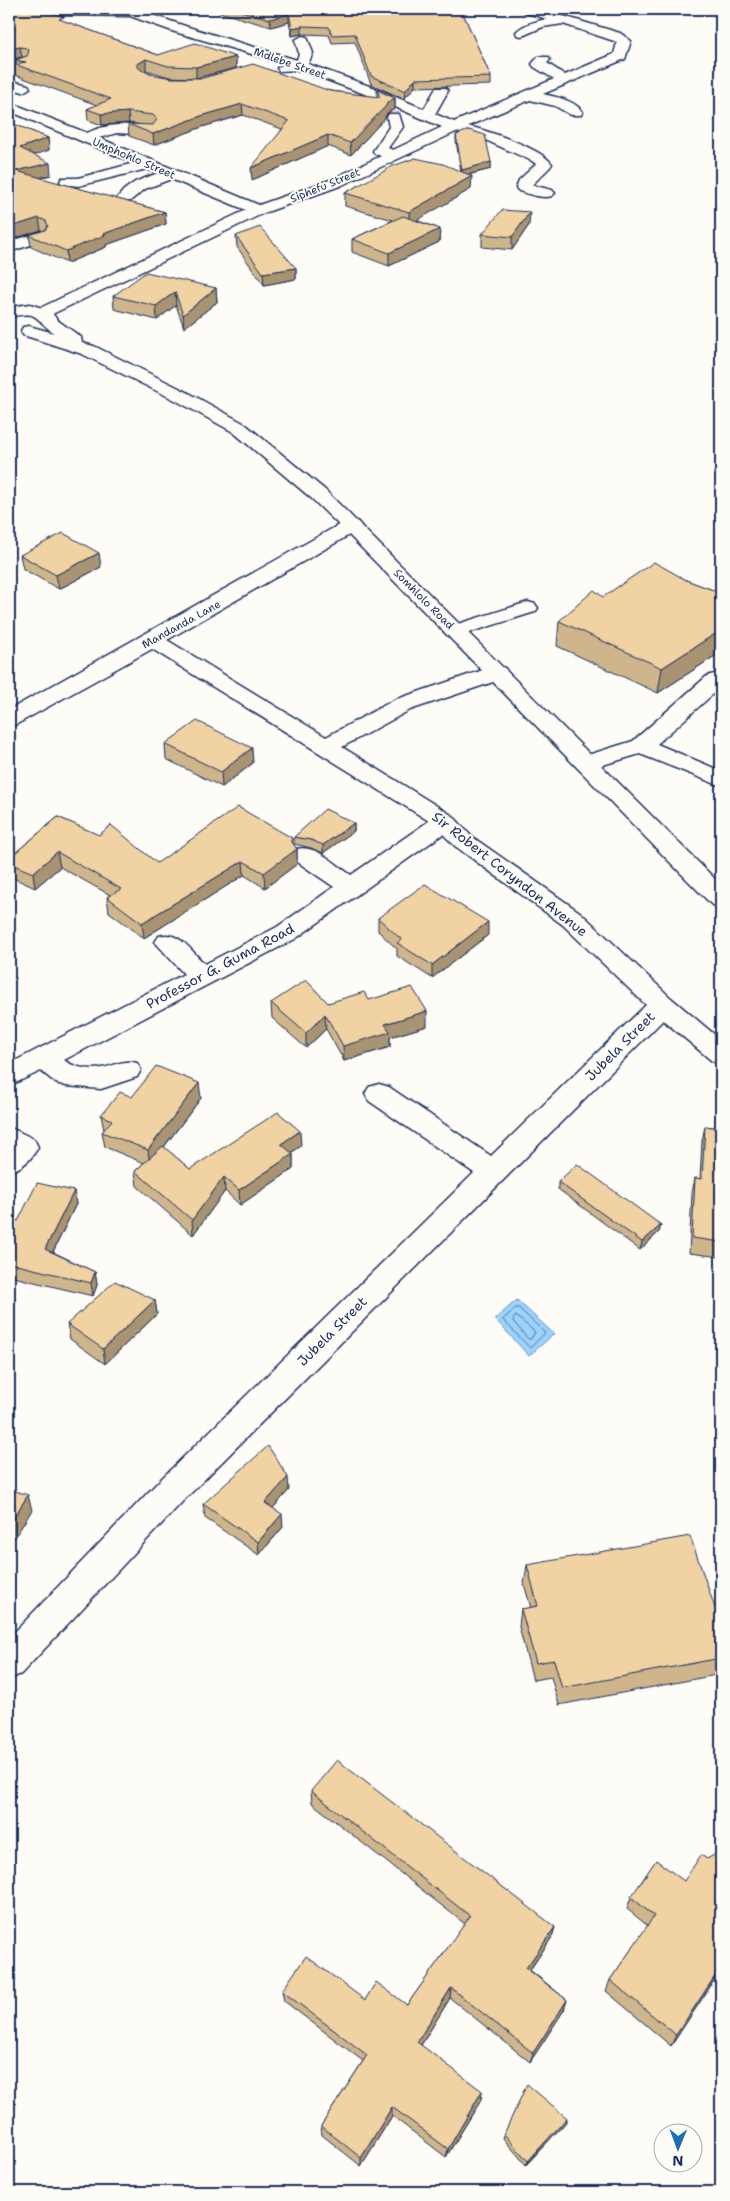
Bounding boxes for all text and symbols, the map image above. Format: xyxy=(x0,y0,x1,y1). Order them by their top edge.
street label: Mdlebe Street xyxy=(252,44,328,83)
street label: Umphohlo Street xyxy=(90,134,178,183)
street label: Siphefu Street xyxy=(288,164,363,206)
street label: Somhlolo Road xyxy=(390,566,457,633)
street label: Mandanda Lane xyxy=(139,597,223,652)
street label: Sir Robert Coryndon Avenue xyxy=(429,808,592,940)
street label: Professor G. Guma Road xyxy=(143,919,297,1013)
street label: Jubela Street xyxy=(581,1007,659,1085)
street label: Jubela Street xyxy=(293,1292,371,1370)
north arrow xyxy=(652,2124,702,2174)
text: N xyxy=(672,2152,683,2170)

